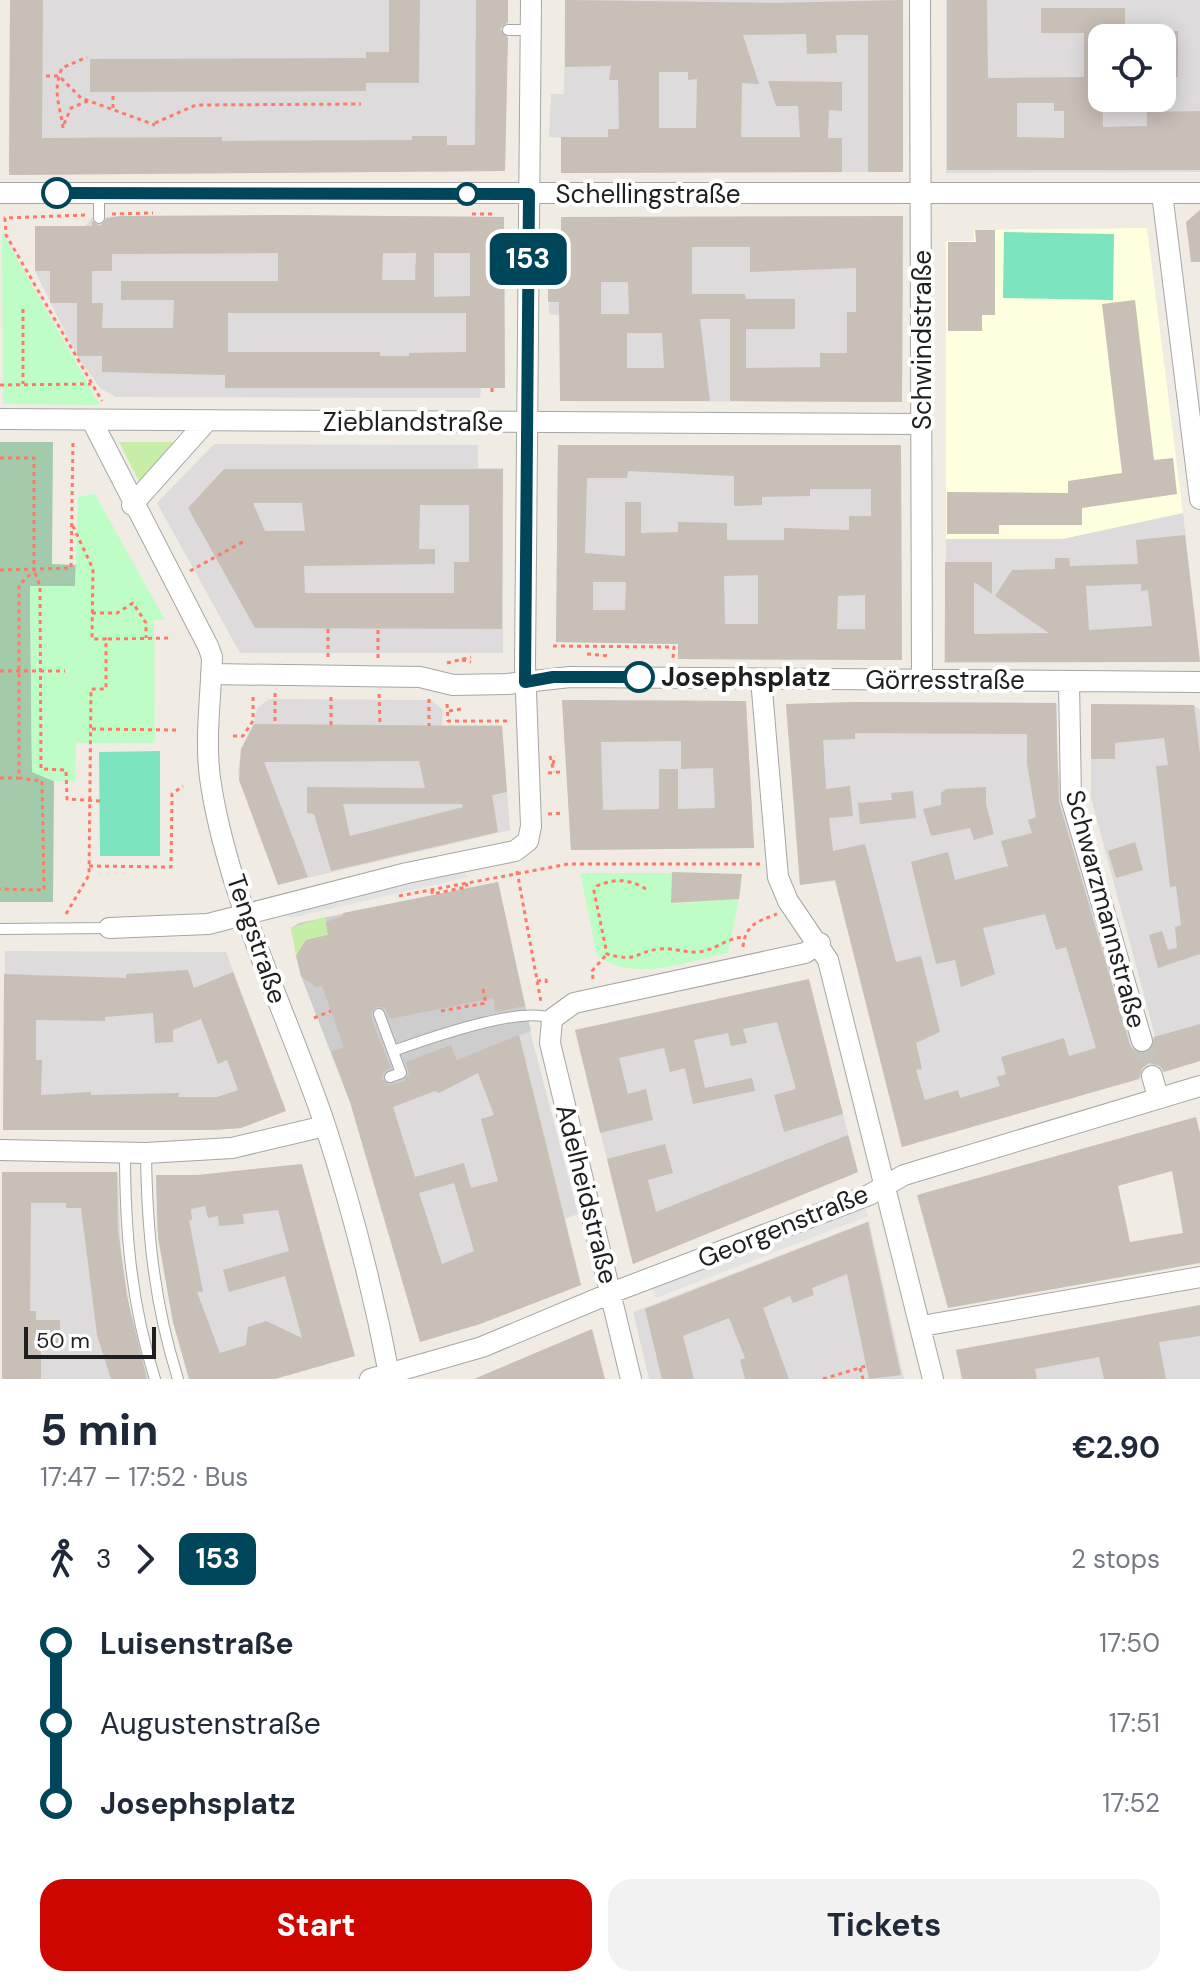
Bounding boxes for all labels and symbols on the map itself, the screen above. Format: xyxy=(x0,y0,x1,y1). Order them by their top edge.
street label: Schellingstraße xyxy=(556,177,740,211)
unlabelled marker xyxy=(42,178,72,208)
unlabelled marker xyxy=(456,183,478,205)
line badge: 153 xyxy=(482,233,574,285)
street label: Schwindstraße xyxy=(905,250,939,430)
street label: Zieblandstraße xyxy=(323,405,503,439)
place label: Josephsplatz xyxy=(661,660,830,694)
marker: Josephsplatz xyxy=(624,662,654,692)
street label: Görresstraße xyxy=(865,663,1025,697)
street label: Schwarzmannstraße xyxy=(1058,786,1154,1032)
street label: Tengstraße xyxy=(219,870,295,1008)
street label: Adelheidstraße xyxy=(548,1101,626,1287)
street label: Georgenstraße xyxy=(693,1176,873,1276)
scale bar xyxy=(24,1323,156,1359)

